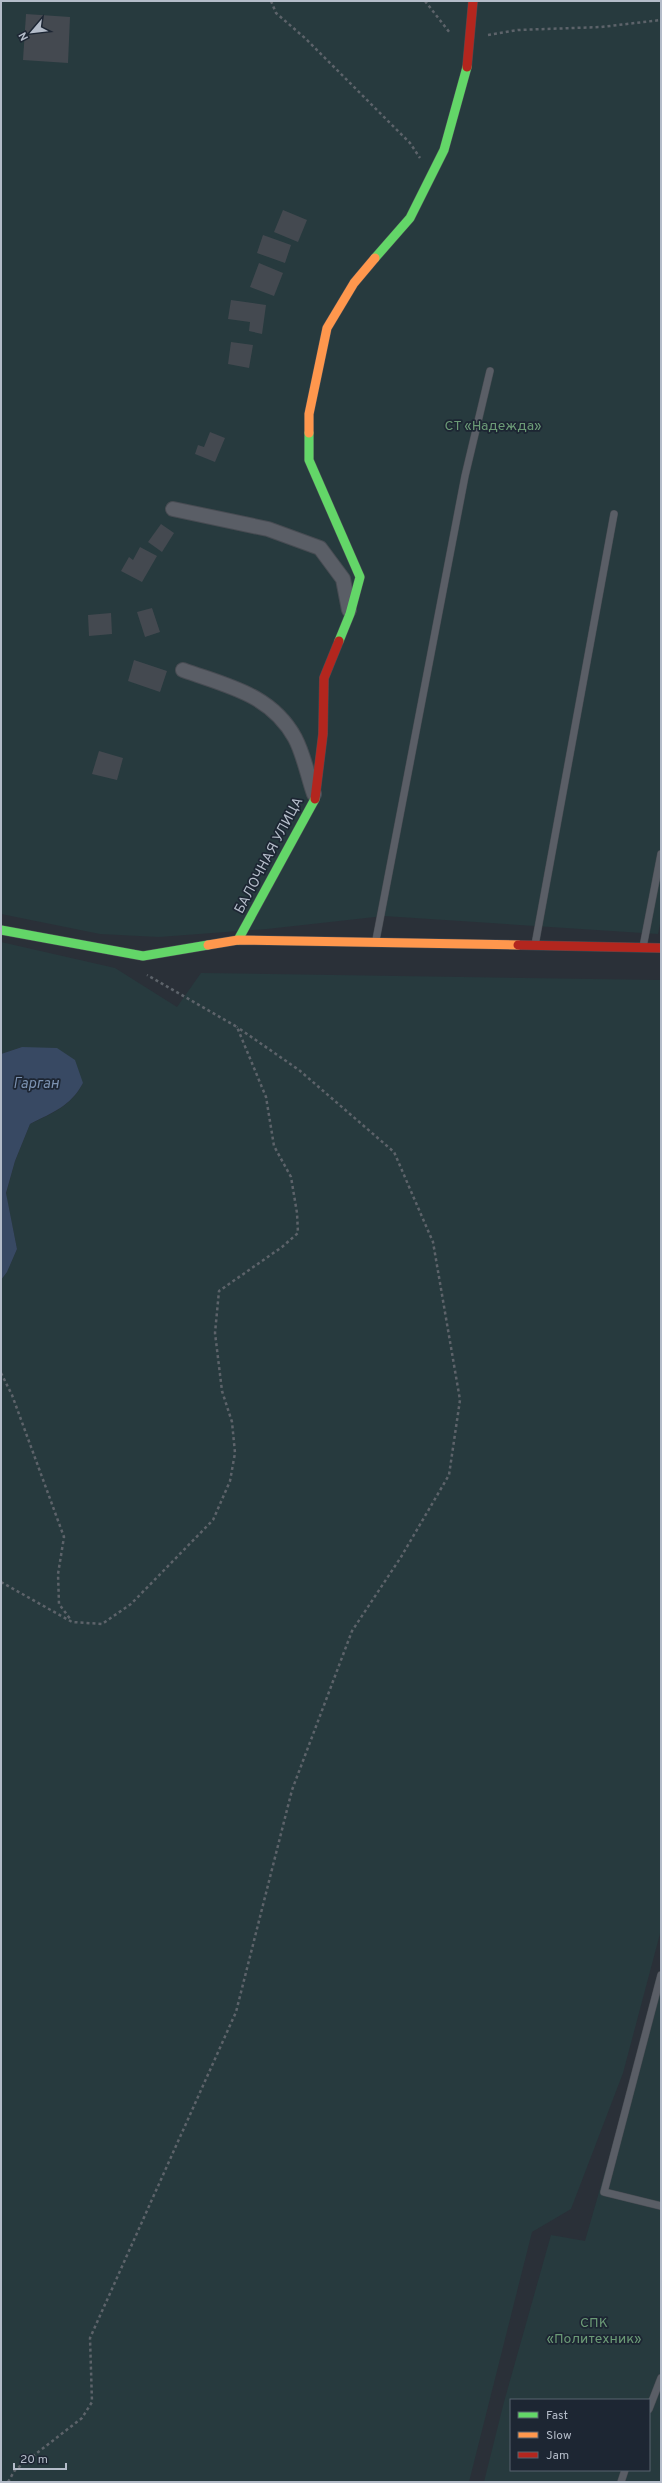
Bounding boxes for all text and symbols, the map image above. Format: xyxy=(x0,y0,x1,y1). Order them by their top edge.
north arrow xyxy=(12,12,52,52)
text: N xyxy=(16,29,32,43)
park label: СТ «Надежда» xyxy=(445,418,541,435)
street label: БАЛОЧНАЯ УЛИЦА xyxy=(231,794,307,917)
water label: Гарган xyxy=(13,1075,59,1094)
park label: СПК «Политехник» xyxy=(547,2315,641,2348)
legend xyxy=(510,2399,650,2471)
text: Fast xyxy=(546,2408,568,2424)
text: Slow xyxy=(546,2428,572,2444)
scale bar xyxy=(14,2445,66,2471)
text: Jam xyxy=(546,2448,569,2464)
text: 20 m xyxy=(20,2452,48,2468)

